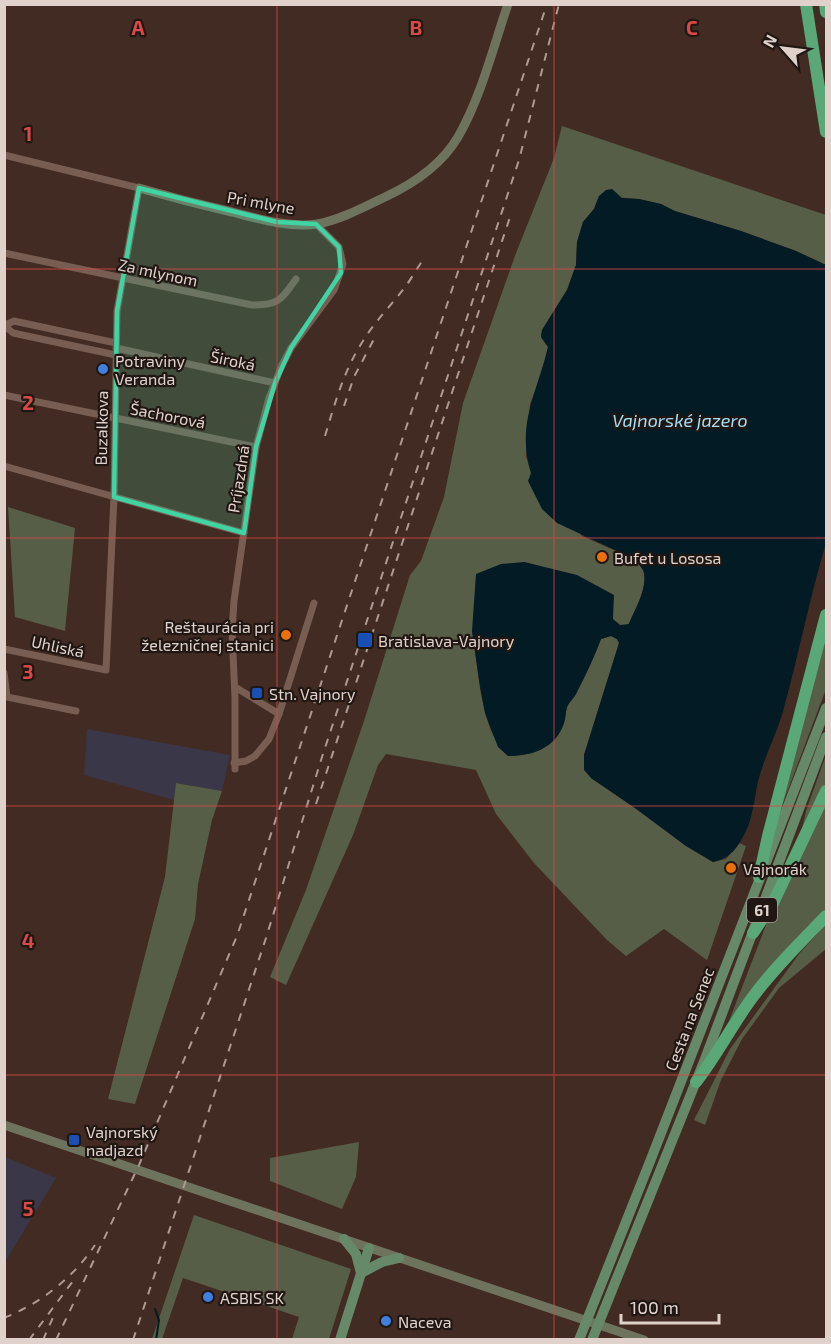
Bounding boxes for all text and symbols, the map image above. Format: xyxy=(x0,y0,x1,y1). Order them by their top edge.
text: A xyxy=(131,15,145,39)
text: B xyxy=(410,15,422,39)
text: C xyxy=(686,15,698,39)
north arrow xyxy=(753,18,813,78)
text: N xyxy=(758,31,780,50)
text: 1 xyxy=(24,121,32,145)
street label: Pri mlyne xyxy=(226,187,296,217)
street label: Za mlynom xyxy=(117,254,199,290)
street label: Široká xyxy=(209,346,257,374)
place label: Potraviny Veranda xyxy=(115,351,185,388)
marker: Potraviny Veranda xyxy=(96,362,110,376)
text: 2 xyxy=(22,390,34,414)
street label: Buzalkova xyxy=(91,390,111,466)
street label: Šachorová xyxy=(129,398,207,432)
water label: Vajnorské jazero xyxy=(612,409,748,431)
street label: Príjazdná xyxy=(223,444,254,514)
place label: Bufet u Lososa xyxy=(614,548,721,567)
marker: Bufet u Lososa xyxy=(595,550,609,564)
place label: Reštaurácia pri železničnej stanici xyxy=(141,617,274,655)
marker: Reštaurácia pri železničnej stanici xyxy=(279,628,293,642)
street label: Uhliská xyxy=(30,631,86,661)
marker: Bratislava-Vajnory xyxy=(356,631,374,649)
place label: Bratislava-Vajnory xyxy=(378,631,515,651)
text: 3 xyxy=(22,659,34,683)
place label: Stn. Vajnory xyxy=(269,684,356,704)
marker: Stn. Vajnory xyxy=(250,686,264,700)
place label: Vajnorák xyxy=(743,859,807,879)
marker: Vajnorák xyxy=(724,861,738,875)
road number: 61 xyxy=(747,898,777,922)
text: 4 xyxy=(22,928,35,952)
street label: Cesta na Senec xyxy=(661,964,718,1073)
place label: Vajnorský nadjazd xyxy=(86,1122,158,1160)
marker: Vajnorský nadjazd xyxy=(67,1133,81,1147)
text: 5 xyxy=(22,1196,34,1220)
scale bar xyxy=(621,1287,718,1325)
place label: ASBIS SK xyxy=(220,1288,285,1307)
marker: ASBIS SK xyxy=(201,1290,215,1304)
text: 100 m xyxy=(630,1296,679,1318)
place label: Naceva xyxy=(398,1312,452,1331)
marker: Naceva xyxy=(379,1314,393,1328)

